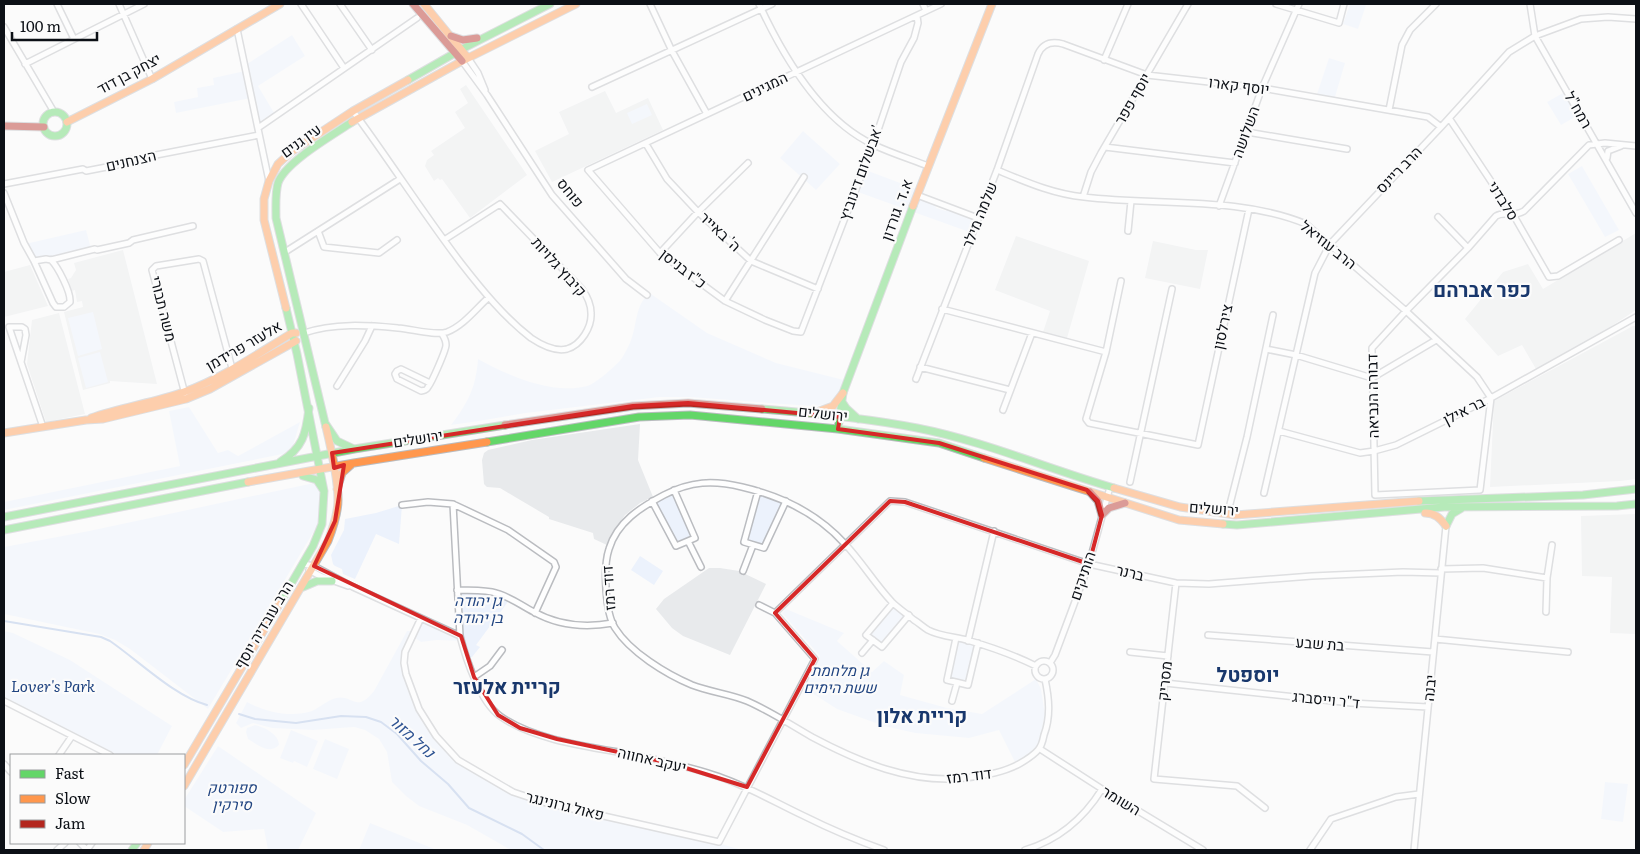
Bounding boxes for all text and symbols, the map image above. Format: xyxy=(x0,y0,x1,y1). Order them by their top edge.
scale bar xyxy=(12,10,98,42)
text: 100 m xyxy=(20,14,61,37)
street label: יצחק בן דוד xyxy=(92,46,164,99)
street label: המגינים xyxy=(738,65,791,107)
street label: יוסף פפר xyxy=(1108,68,1156,128)
street label: יוסף קארו xyxy=(1207,69,1271,100)
street label: רמח"ל xyxy=(1559,86,1599,132)
street label: השלושה xyxy=(1225,102,1265,161)
street label: עין גנים xyxy=(275,117,325,163)
street label: אבשלום דינוביץ' xyxy=(832,121,888,224)
street label: הרב ריינס xyxy=(1369,140,1427,198)
street label: הצנחנים xyxy=(103,143,158,176)
street label: פוחס xyxy=(552,172,590,212)
street label: א.ד. גורדון xyxy=(874,175,917,244)
street label: סלבדני xyxy=(1483,176,1526,224)
street label: שלמה מילר xyxy=(955,178,1002,251)
street label: ה' באייר xyxy=(695,206,747,256)
street label: הרב עוזיאל xyxy=(1296,214,1362,274)
street label: קיבוץ גלויות xyxy=(527,231,593,301)
street label: כ"ז בניסן xyxy=(656,242,712,293)
street label: משה תבורי xyxy=(145,273,184,344)
district label: כפר אברהם xyxy=(1433,273,1531,303)
street label: צירלסון xyxy=(1205,302,1238,352)
street label: אלעזר פרידמן xyxy=(201,314,286,376)
street label: דבורה הנביאה xyxy=(1359,353,1384,438)
street label: בר אילן xyxy=(1438,389,1488,430)
street label: ירושלים xyxy=(797,398,849,427)
street label: ירושלים xyxy=(391,422,444,453)
street label: ירושלים xyxy=(1188,494,1240,521)
street label: הותיקים xyxy=(1062,548,1101,603)
street label: ברנר xyxy=(1114,557,1147,586)
street label: דוד רמז xyxy=(594,565,621,611)
street label: הרב עובדיה יוסף xyxy=(227,576,298,673)
park label: גן יהודה בן יהודה xyxy=(453,588,504,628)
street label: בת שבע xyxy=(1295,629,1345,656)
park label: גן מלחמת ששת הימים xyxy=(804,658,878,698)
district label: יוספטל xyxy=(1217,658,1279,688)
street label: מסריק xyxy=(1150,660,1177,702)
district label: קריית אלעזר xyxy=(453,670,561,700)
park label: Lover's Park xyxy=(11,674,96,697)
street label: יבנה xyxy=(1416,674,1441,702)
street label: ד"ר וייסברג xyxy=(1291,684,1361,714)
district label: קריית אלון xyxy=(877,699,967,729)
water label: נחל מזור xyxy=(384,708,442,763)
street label: יעקב אחווה xyxy=(616,739,689,778)
legend xyxy=(10,754,185,844)
street label: דוד רמז xyxy=(945,760,993,789)
text: Fast xyxy=(55,761,84,784)
park label: ספורטק סירקין xyxy=(207,775,258,815)
street label: השומר xyxy=(1098,779,1146,820)
street label: פאול גרונינגר xyxy=(524,784,607,825)
text: Slow xyxy=(55,786,90,809)
text: Jam xyxy=(55,811,86,834)

